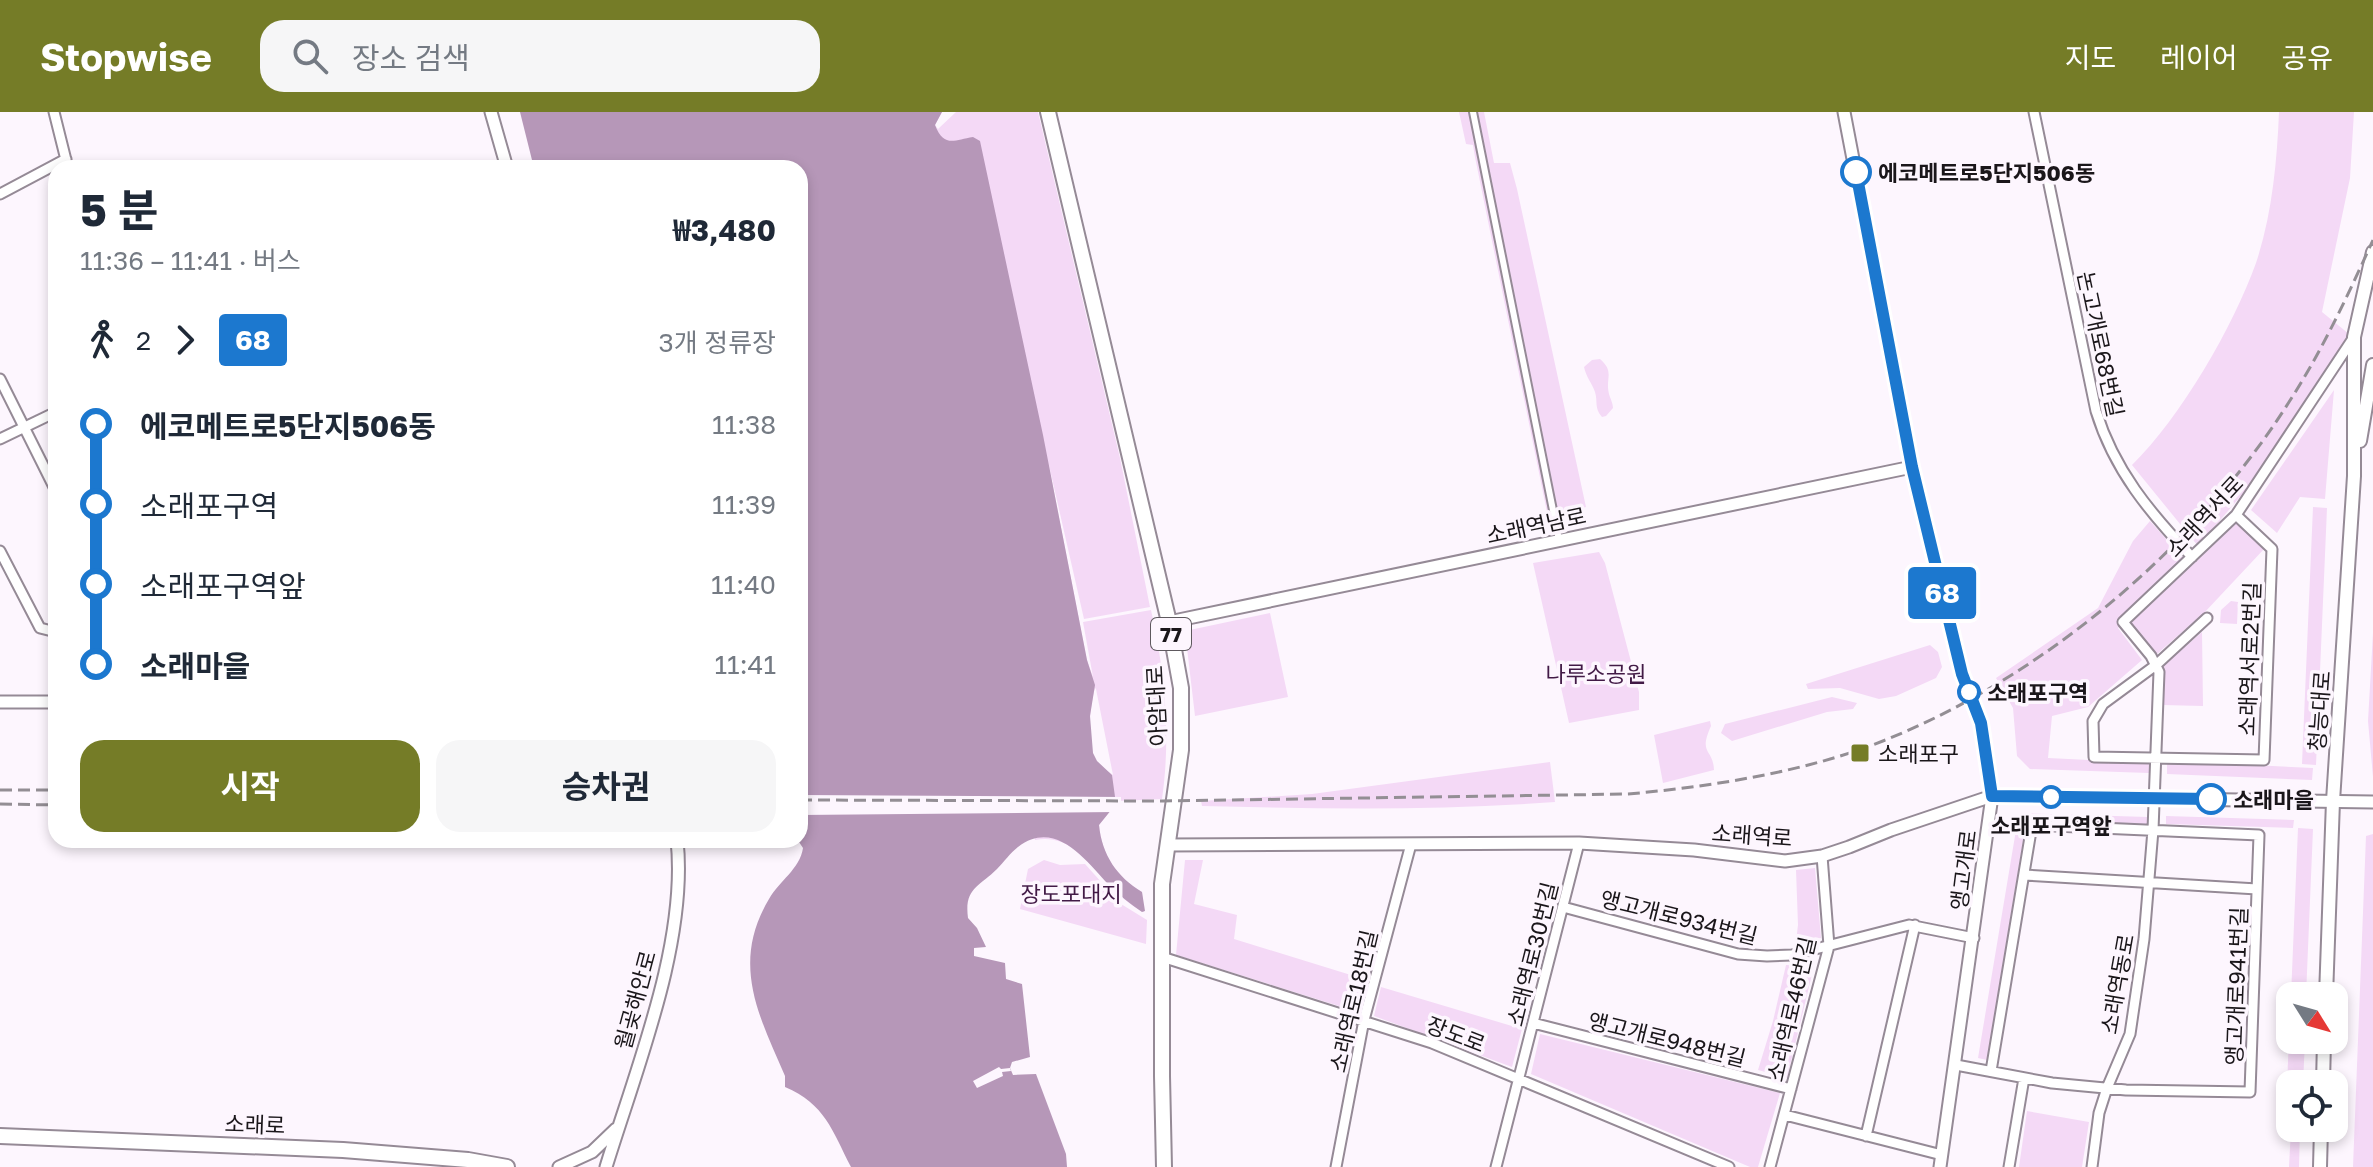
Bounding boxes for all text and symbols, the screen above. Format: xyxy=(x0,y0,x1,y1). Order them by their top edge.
search box xyxy=(260,20,820,92)
text: Stopwise xyxy=(40,34,212,79)
icon: search xyxy=(288,34,332,78)
text: 장소 검색 xyxy=(352,40,470,76)
text: 지도 xyxy=(2065,41,2116,74)
text: 레이어 xyxy=(2160,41,2237,74)
text: 공유 xyxy=(2281,41,2333,74)
marker: 에코메트로5단지506동 xyxy=(1841,157,1871,187)
place label: 에코메트로5단지506동 xyxy=(1878,159,2095,186)
text: 5 분 xyxy=(80,183,158,236)
text: ₩3,480 xyxy=(673,212,776,248)
text: 11:36 – 11:41 · 버스 xyxy=(80,245,301,276)
street label: 논고개로68번길 xyxy=(2072,269,2130,419)
icon: walk xyxy=(80,318,124,362)
icon: forward xyxy=(163,318,207,362)
text: 68 xyxy=(235,323,271,356)
text: 2 xyxy=(136,325,151,356)
text: 3개 정류장 xyxy=(659,327,776,358)
text: 에코메트로5단지506동 xyxy=(140,408,436,444)
text: 11:38 xyxy=(712,409,776,440)
street label: 소래역서로 xyxy=(2160,470,2248,562)
text: 소래포구역 xyxy=(140,488,278,524)
text: 11:39 xyxy=(712,489,776,520)
street label: 소래역남로 xyxy=(1484,501,1588,549)
line badge: 68 xyxy=(1906,567,1978,619)
text: 소래포구역앞 xyxy=(140,568,306,604)
text: 11:40 xyxy=(711,569,776,600)
text: 68 xyxy=(1924,576,1960,609)
street label: 소래역서로2번길 xyxy=(2233,581,2265,737)
road number: 77 xyxy=(1151,618,1191,650)
text: 소래마을 xyxy=(140,648,250,684)
text: 11:41 xyxy=(715,649,776,680)
park label: 나루소공원 xyxy=(1545,660,1647,687)
street label: 아암대로 xyxy=(1140,665,1172,747)
street label: 청능대로 xyxy=(2303,670,2335,752)
place label: 소래포구역 xyxy=(1987,679,2088,706)
marker: 소래포구역 xyxy=(1958,681,1980,703)
button: 시작 xyxy=(80,740,420,832)
button: 승차권 xyxy=(436,740,776,832)
place label: 소래포구 xyxy=(1878,740,1959,767)
marker: 소래포구 xyxy=(1849,742,1871,764)
marker: 소래마을 xyxy=(2196,784,2226,814)
marker: 소래포구역앞 xyxy=(2040,786,2062,808)
place label: 소래마을 xyxy=(2233,786,2314,813)
place label: 소래포구역앞 xyxy=(1990,812,2112,839)
street label: 소래역로 xyxy=(1711,819,1793,851)
street label: 앵고개로 xyxy=(1945,828,1981,912)
street label: 소래역로30번길 xyxy=(1501,879,1563,1029)
park label: 장도포대지 xyxy=(1020,880,1122,907)
street label: 앵고개로934번길 xyxy=(1598,884,1760,950)
street label: 앵고개로941번길 xyxy=(2220,906,2252,1066)
street label: 소래역로18번길 xyxy=(1323,927,1383,1075)
street label: 소래역동로 xyxy=(2095,932,2139,1036)
street label: 소래역로46번길 xyxy=(1761,934,1821,1084)
street label: 월곶해안로 xyxy=(609,948,661,1052)
north arrow xyxy=(2276,982,2348,1054)
map controls xyxy=(2276,982,2348,1142)
street label: 앵고개로948번길 xyxy=(1585,1006,1749,1072)
street label: 장도로 xyxy=(1423,1011,1489,1057)
button: locate xyxy=(2276,1070,2348,1142)
street label: 소래로 xyxy=(224,1109,286,1139)

